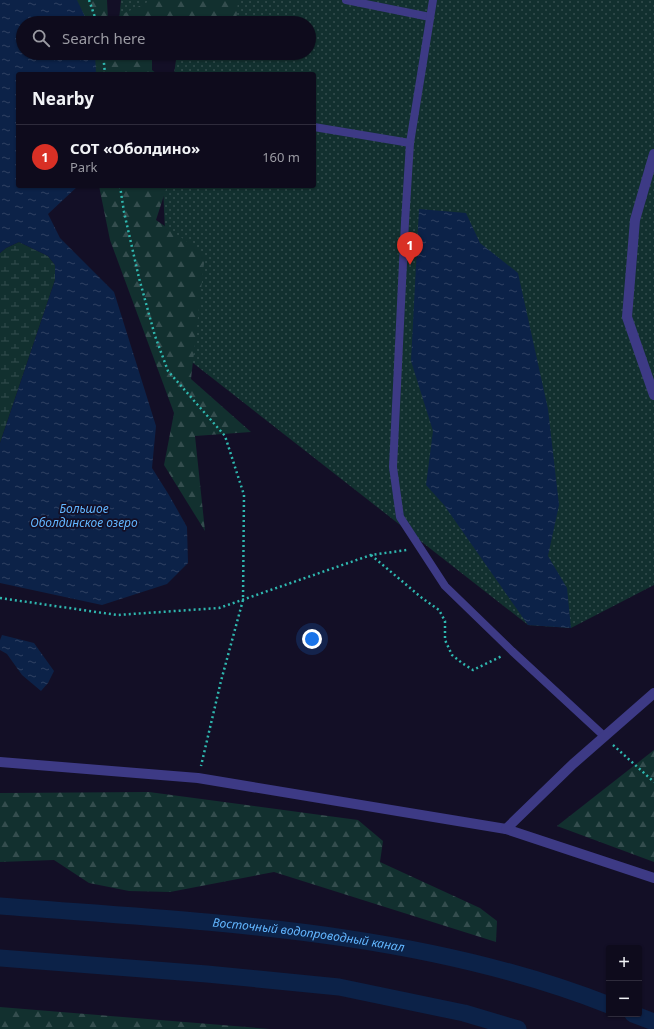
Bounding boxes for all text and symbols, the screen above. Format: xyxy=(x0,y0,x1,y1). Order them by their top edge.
search box xyxy=(16,16,316,60)
icon: search xyxy=(30,27,52,49)
text: Search here xyxy=(62,28,145,48)
text: Nearby xyxy=(32,87,94,110)
text: СОТ «Оболдино» xyxy=(70,138,200,158)
text: 1 xyxy=(41,148,49,166)
text: 160 m xyxy=(262,148,300,166)
text: Park xyxy=(70,158,97,176)
pin: 1 xyxy=(397,232,423,265)
water label: Большое Оболдинское озеро xyxy=(30,500,138,531)
your location xyxy=(302,629,322,649)
water label: Восточный водопроводный канал xyxy=(212,914,406,956)
map controls xyxy=(606,945,642,1017)
button: + xyxy=(606,945,642,981)
button: − xyxy=(606,981,642,1017)

